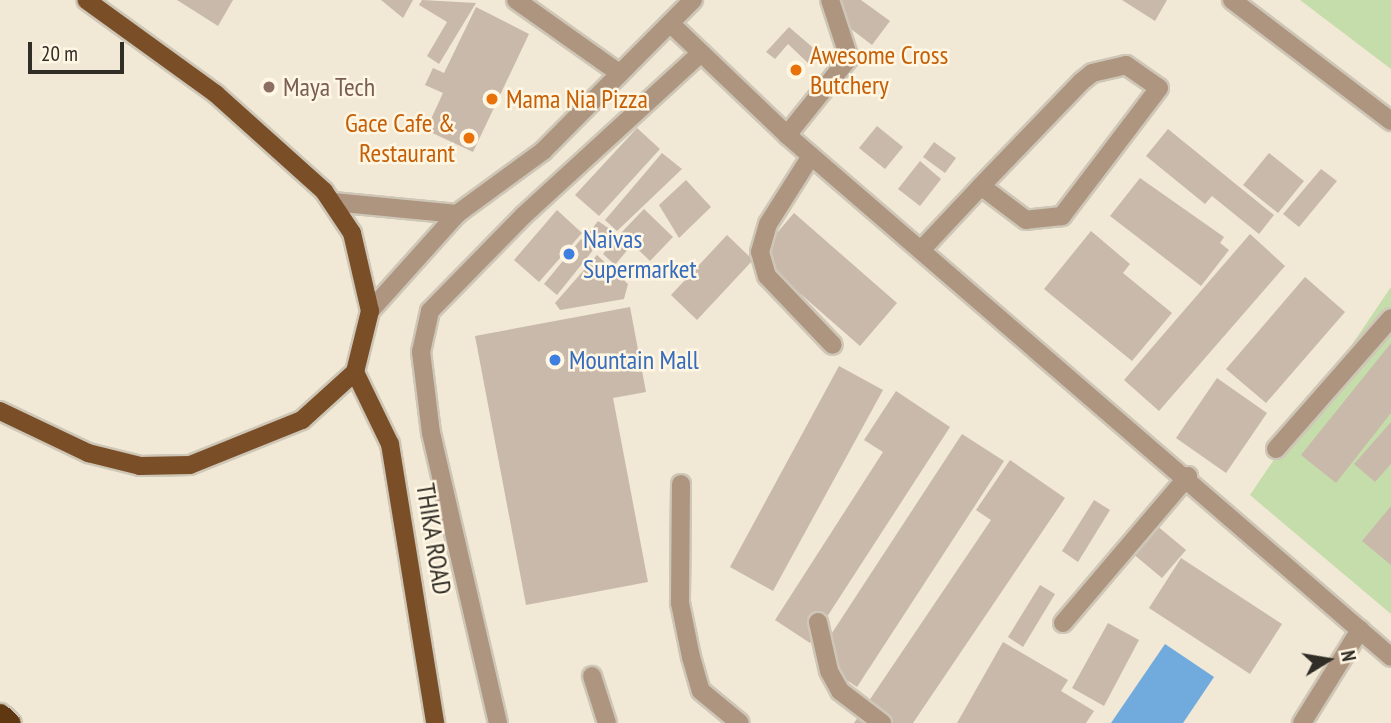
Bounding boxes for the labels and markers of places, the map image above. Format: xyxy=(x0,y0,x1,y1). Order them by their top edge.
place label: Awesome Cross Butchery xyxy=(810,39,948,100)
marker: Awesome Cross Butchery xyxy=(788,62,804,78)
place label: Maya Tech xyxy=(283,71,376,103)
marker: Maya Tech xyxy=(261,79,277,95)
place label: Mama Nia Pizza xyxy=(506,83,648,115)
marker: Mama Nia Pizza xyxy=(484,91,500,107)
place label: Gace Cafe & Restaurant xyxy=(345,107,455,168)
marker: Gace Cafe & Restaurant xyxy=(461,130,477,146)
place label: Naivas Supermarket xyxy=(583,223,697,284)
marker: Naivas Supermarket xyxy=(561,246,577,262)
place label: Mountain Mall xyxy=(569,344,699,376)
marker: Mountain Mall xyxy=(547,352,563,368)

